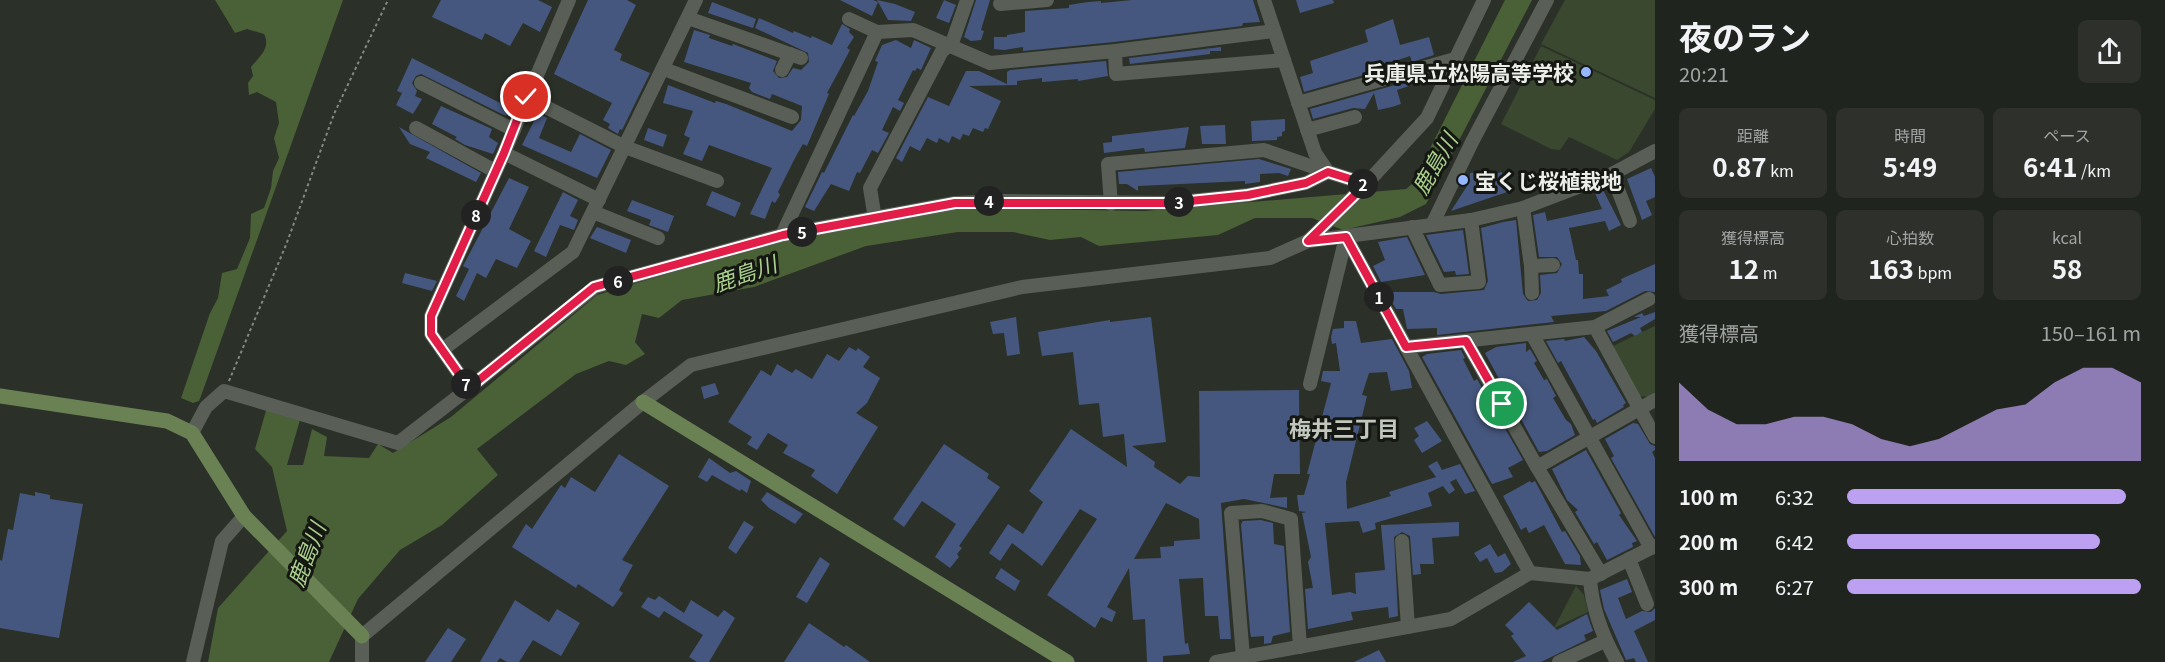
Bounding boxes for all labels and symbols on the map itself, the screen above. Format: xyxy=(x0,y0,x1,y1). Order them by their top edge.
place label: 兵庫県立松陽高等学校 xyxy=(1364,57,1574,87)
marker: 兵庫県立松陽高等学校 xyxy=(1579,65,1593,79)
pin xyxy=(500,71,551,122)
water label: 鹿島川 xyxy=(1403,125,1464,200)
place label: 宝くじ桜植栽地 xyxy=(1475,165,1622,195)
pin: 2 xyxy=(1348,169,1378,199)
marker: 宝くじ桜植栽地 xyxy=(1456,173,1470,187)
pin: 4 xyxy=(974,186,1004,216)
pin: 3 xyxy=(1164,187,1194,217)
pin: 8 xyxy=(461,200,491,230)
pin: 5 xyxy=(787,217,817,247)
water label: 鹿島川 xyxy=(708,245,782,298)
pin: 6 xyxy=(603,266,633,296)
pin: 1 xyxy=(1364,282,1394,312)
pin: 7 xyxy=(451,369,481,399)
pin xyxy=(1476,378,1527,429)
district label: 梅井三丁目 xyxy=(1289,411,1399,443)
water label: 鹿島川 xyxy=(278,516,332,591)

